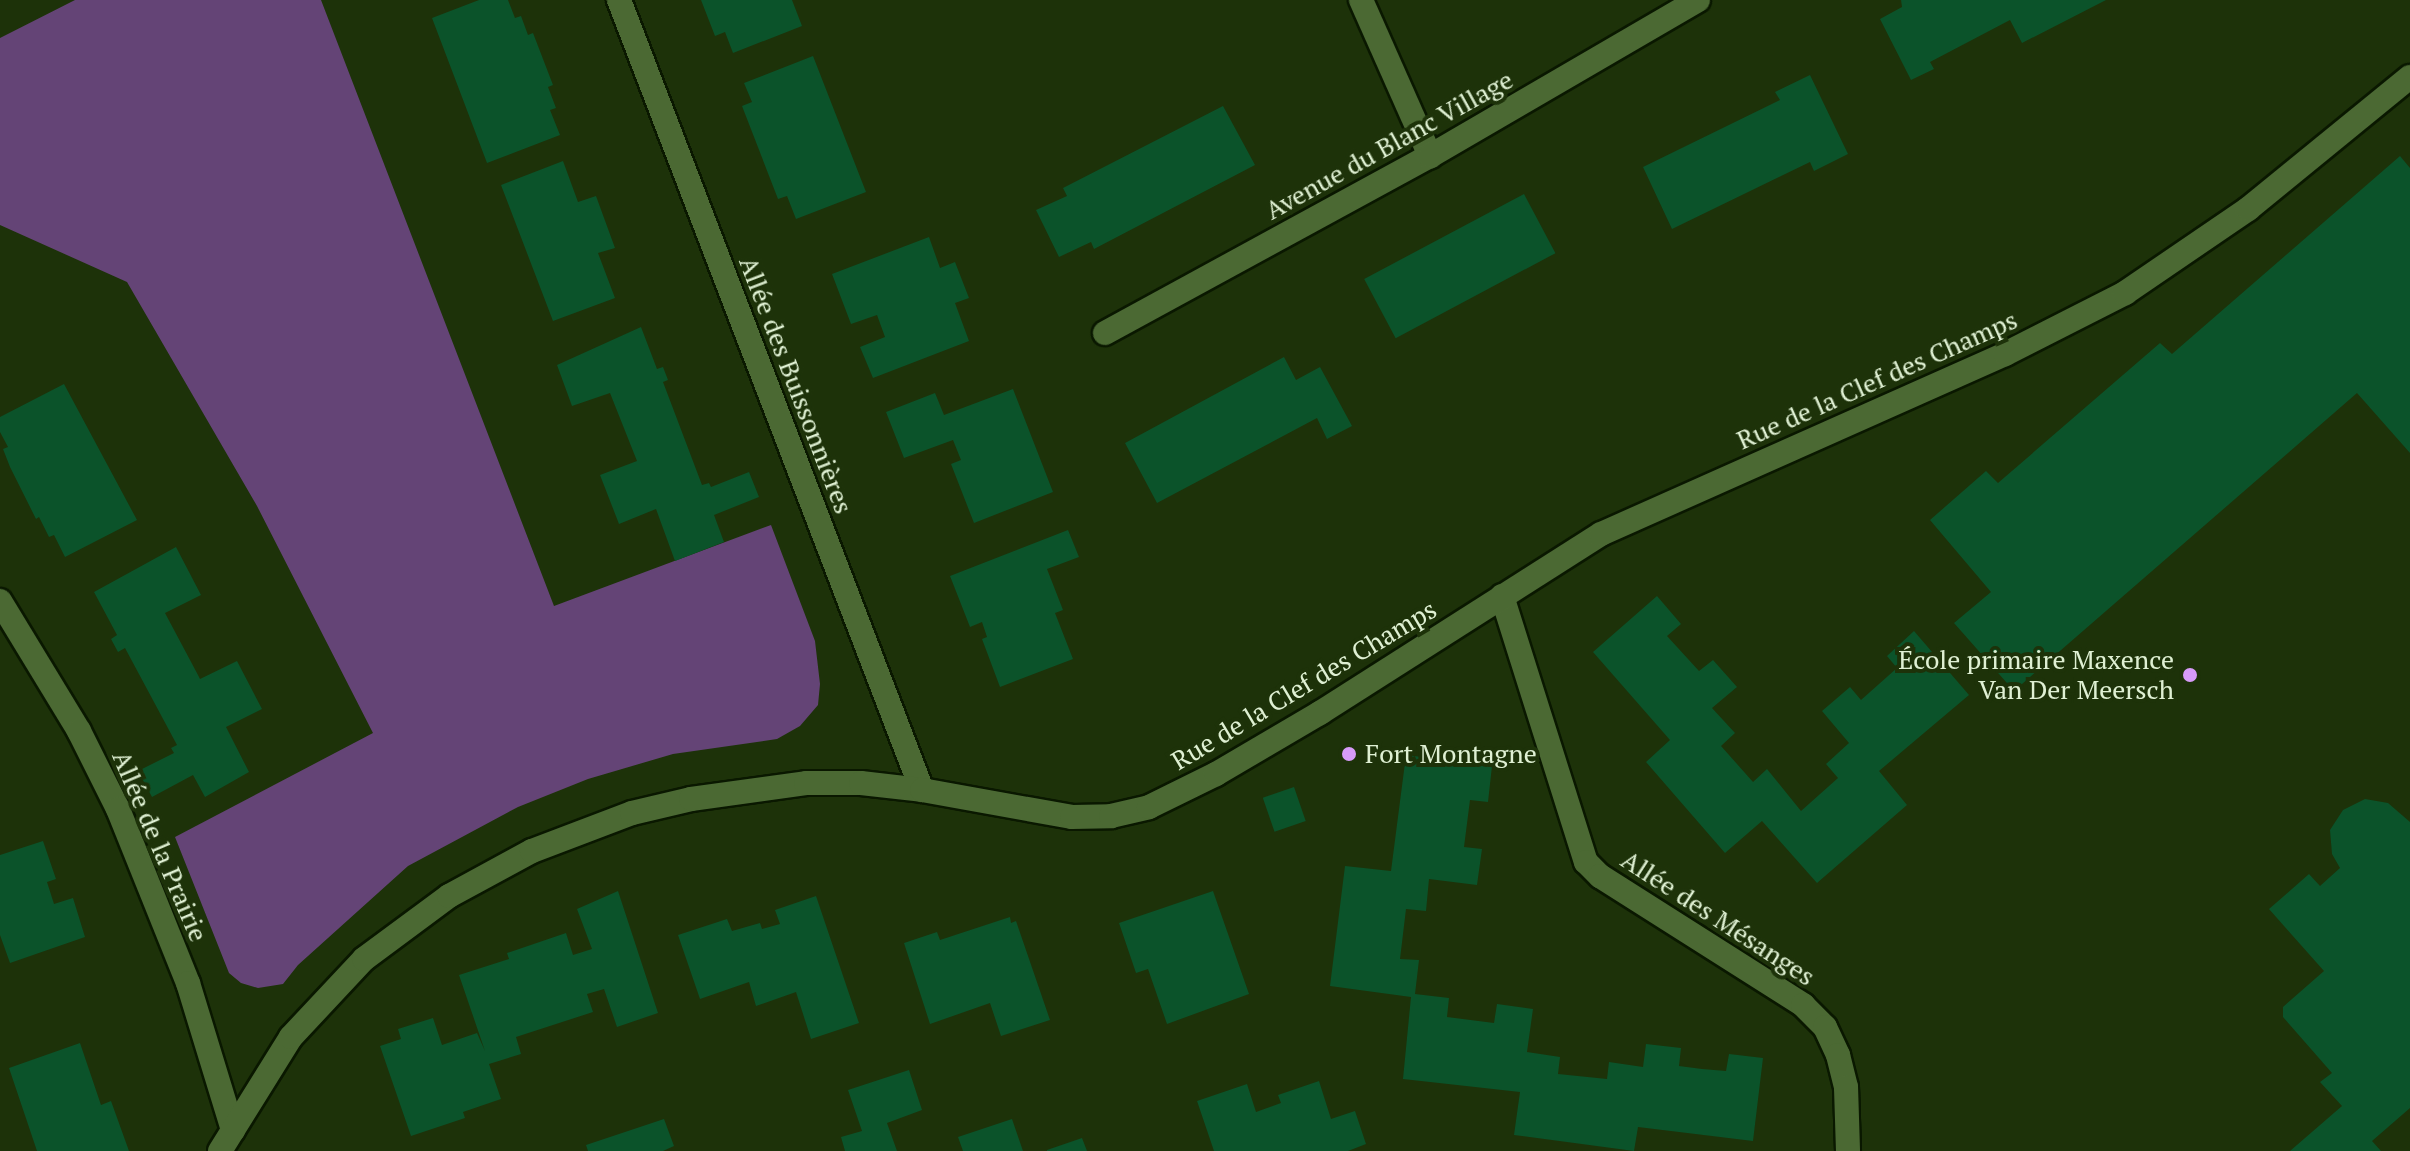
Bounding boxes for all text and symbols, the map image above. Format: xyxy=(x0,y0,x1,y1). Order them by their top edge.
street label: Avenue du Blanc Village xyxy=(1259,64,1519,226)
street label: Allée des Buissonnières xyxy=(733,252,859,518)
street label: Rue de la Clef des Champs xyxy=(1732,304,2022,456)
street label: Rue de la Clef des Champs xyxy=(1166,593,1442,777)
place label: École primaire Maxence Van Der Meersch xyxy=(1898,644,2174,706)
marker: École primaire Maxence Van Der Meersch xyxy=(2181,666,2199,684)
place label: Fort Montagne xyxy=(1365,738,1537,770)
marker: Fort Montagne xyxy=(1340,745,1358,763)
street label: Allée de la Prairie xyxy=(106,746,214,946)
street label: Allée des Mésanges xyxy=(1615,844,1821,992)

